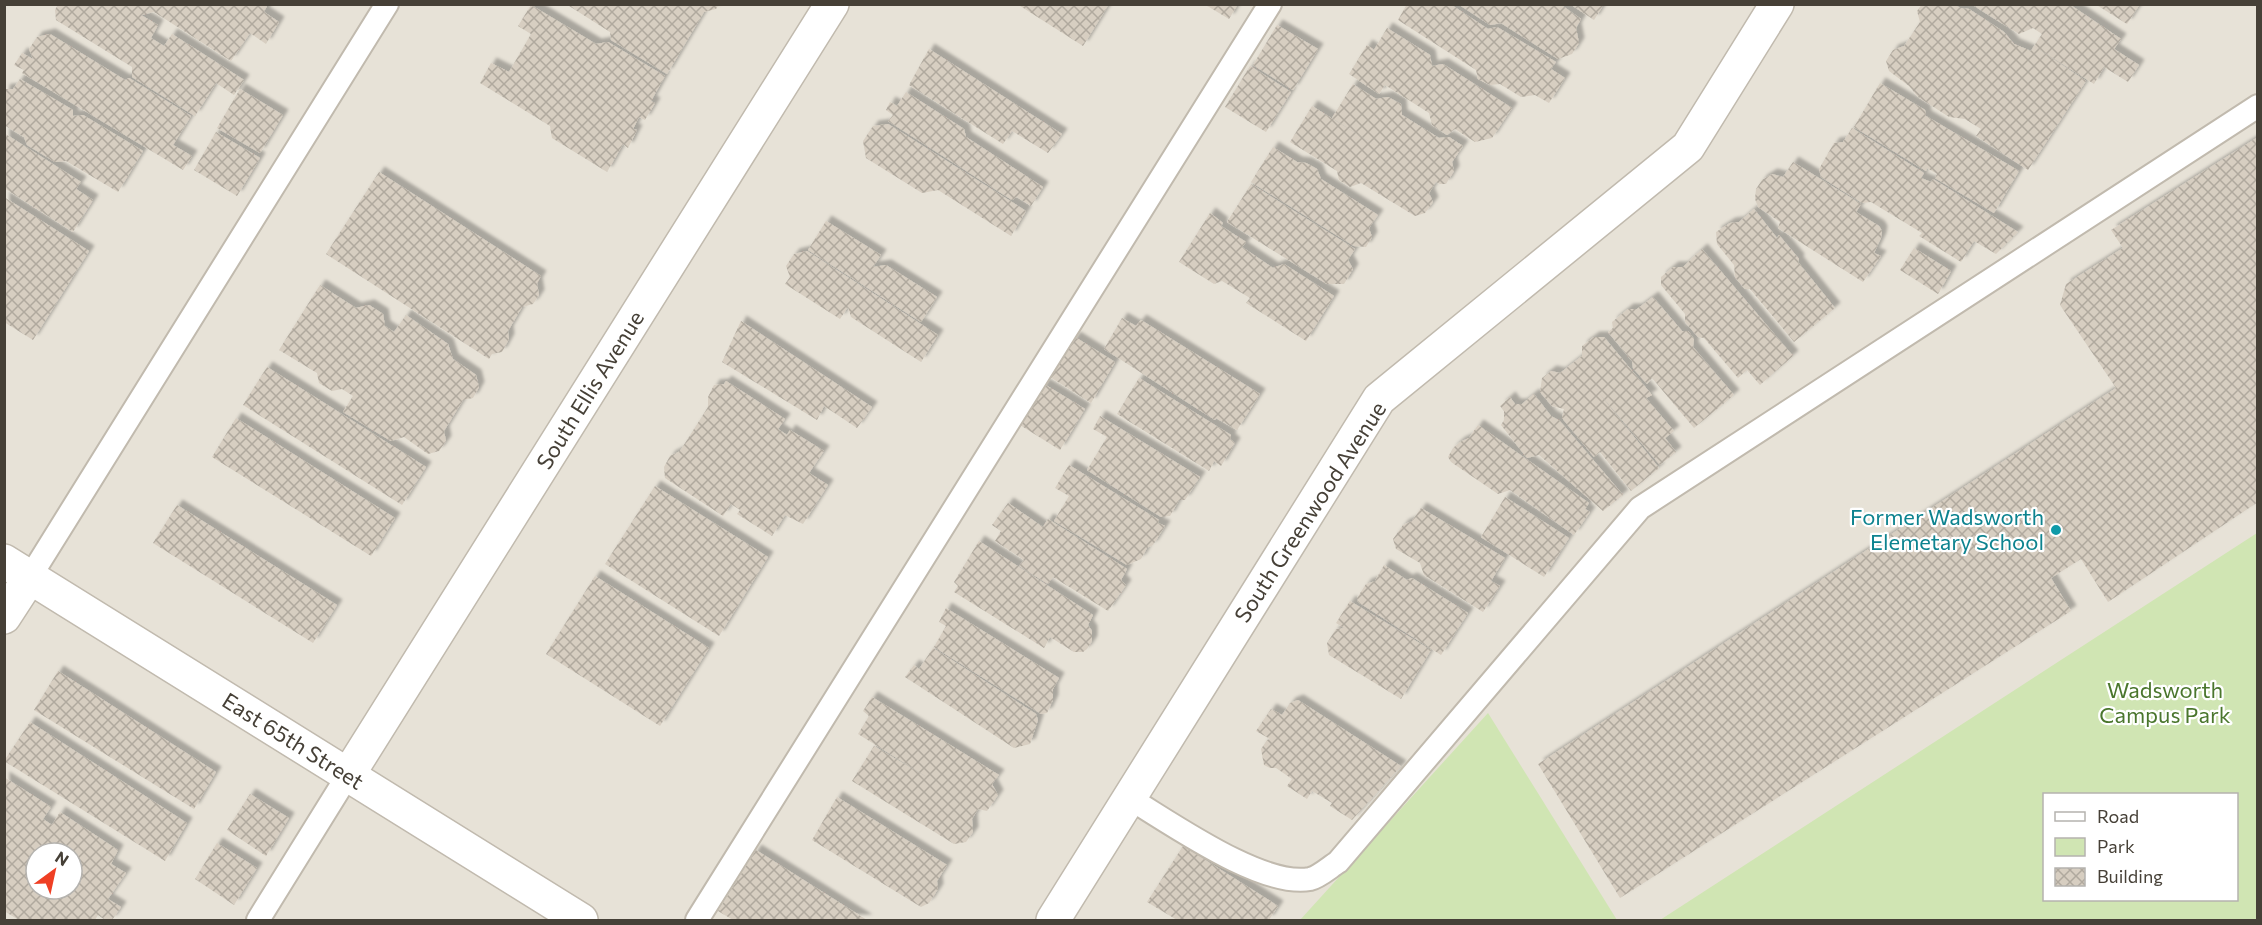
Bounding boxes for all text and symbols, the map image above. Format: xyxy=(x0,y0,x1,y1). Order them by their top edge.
street label: South Ellis Avenue xyxy=(530,306,649,474)
street label: South Greenwood Avenue xyxy=(1228,396,1391,627)
place label: Former Wadsworth Elemetary School xyxy=(1850,503,2044,555)
marker: Former Wadsworth Elemetary School xyxy=(2049,523,2063,537)
park label: Wadsworth Campus Park xyxy=(2099,676,2231,728)
street label: East 65th Street xyxy=(218,686,369,795)
legend xyxy=(2043,793,2238,901)
text: Road xyxy=(2097,805,2139,827)
text: Park xyxy=(2097,835,2135,857)
north arrow xyxy=(24,841,84,901)
text: N xyxy=(52,847,73,869)
text: Building xyxy=(2097,865,2163,887)

